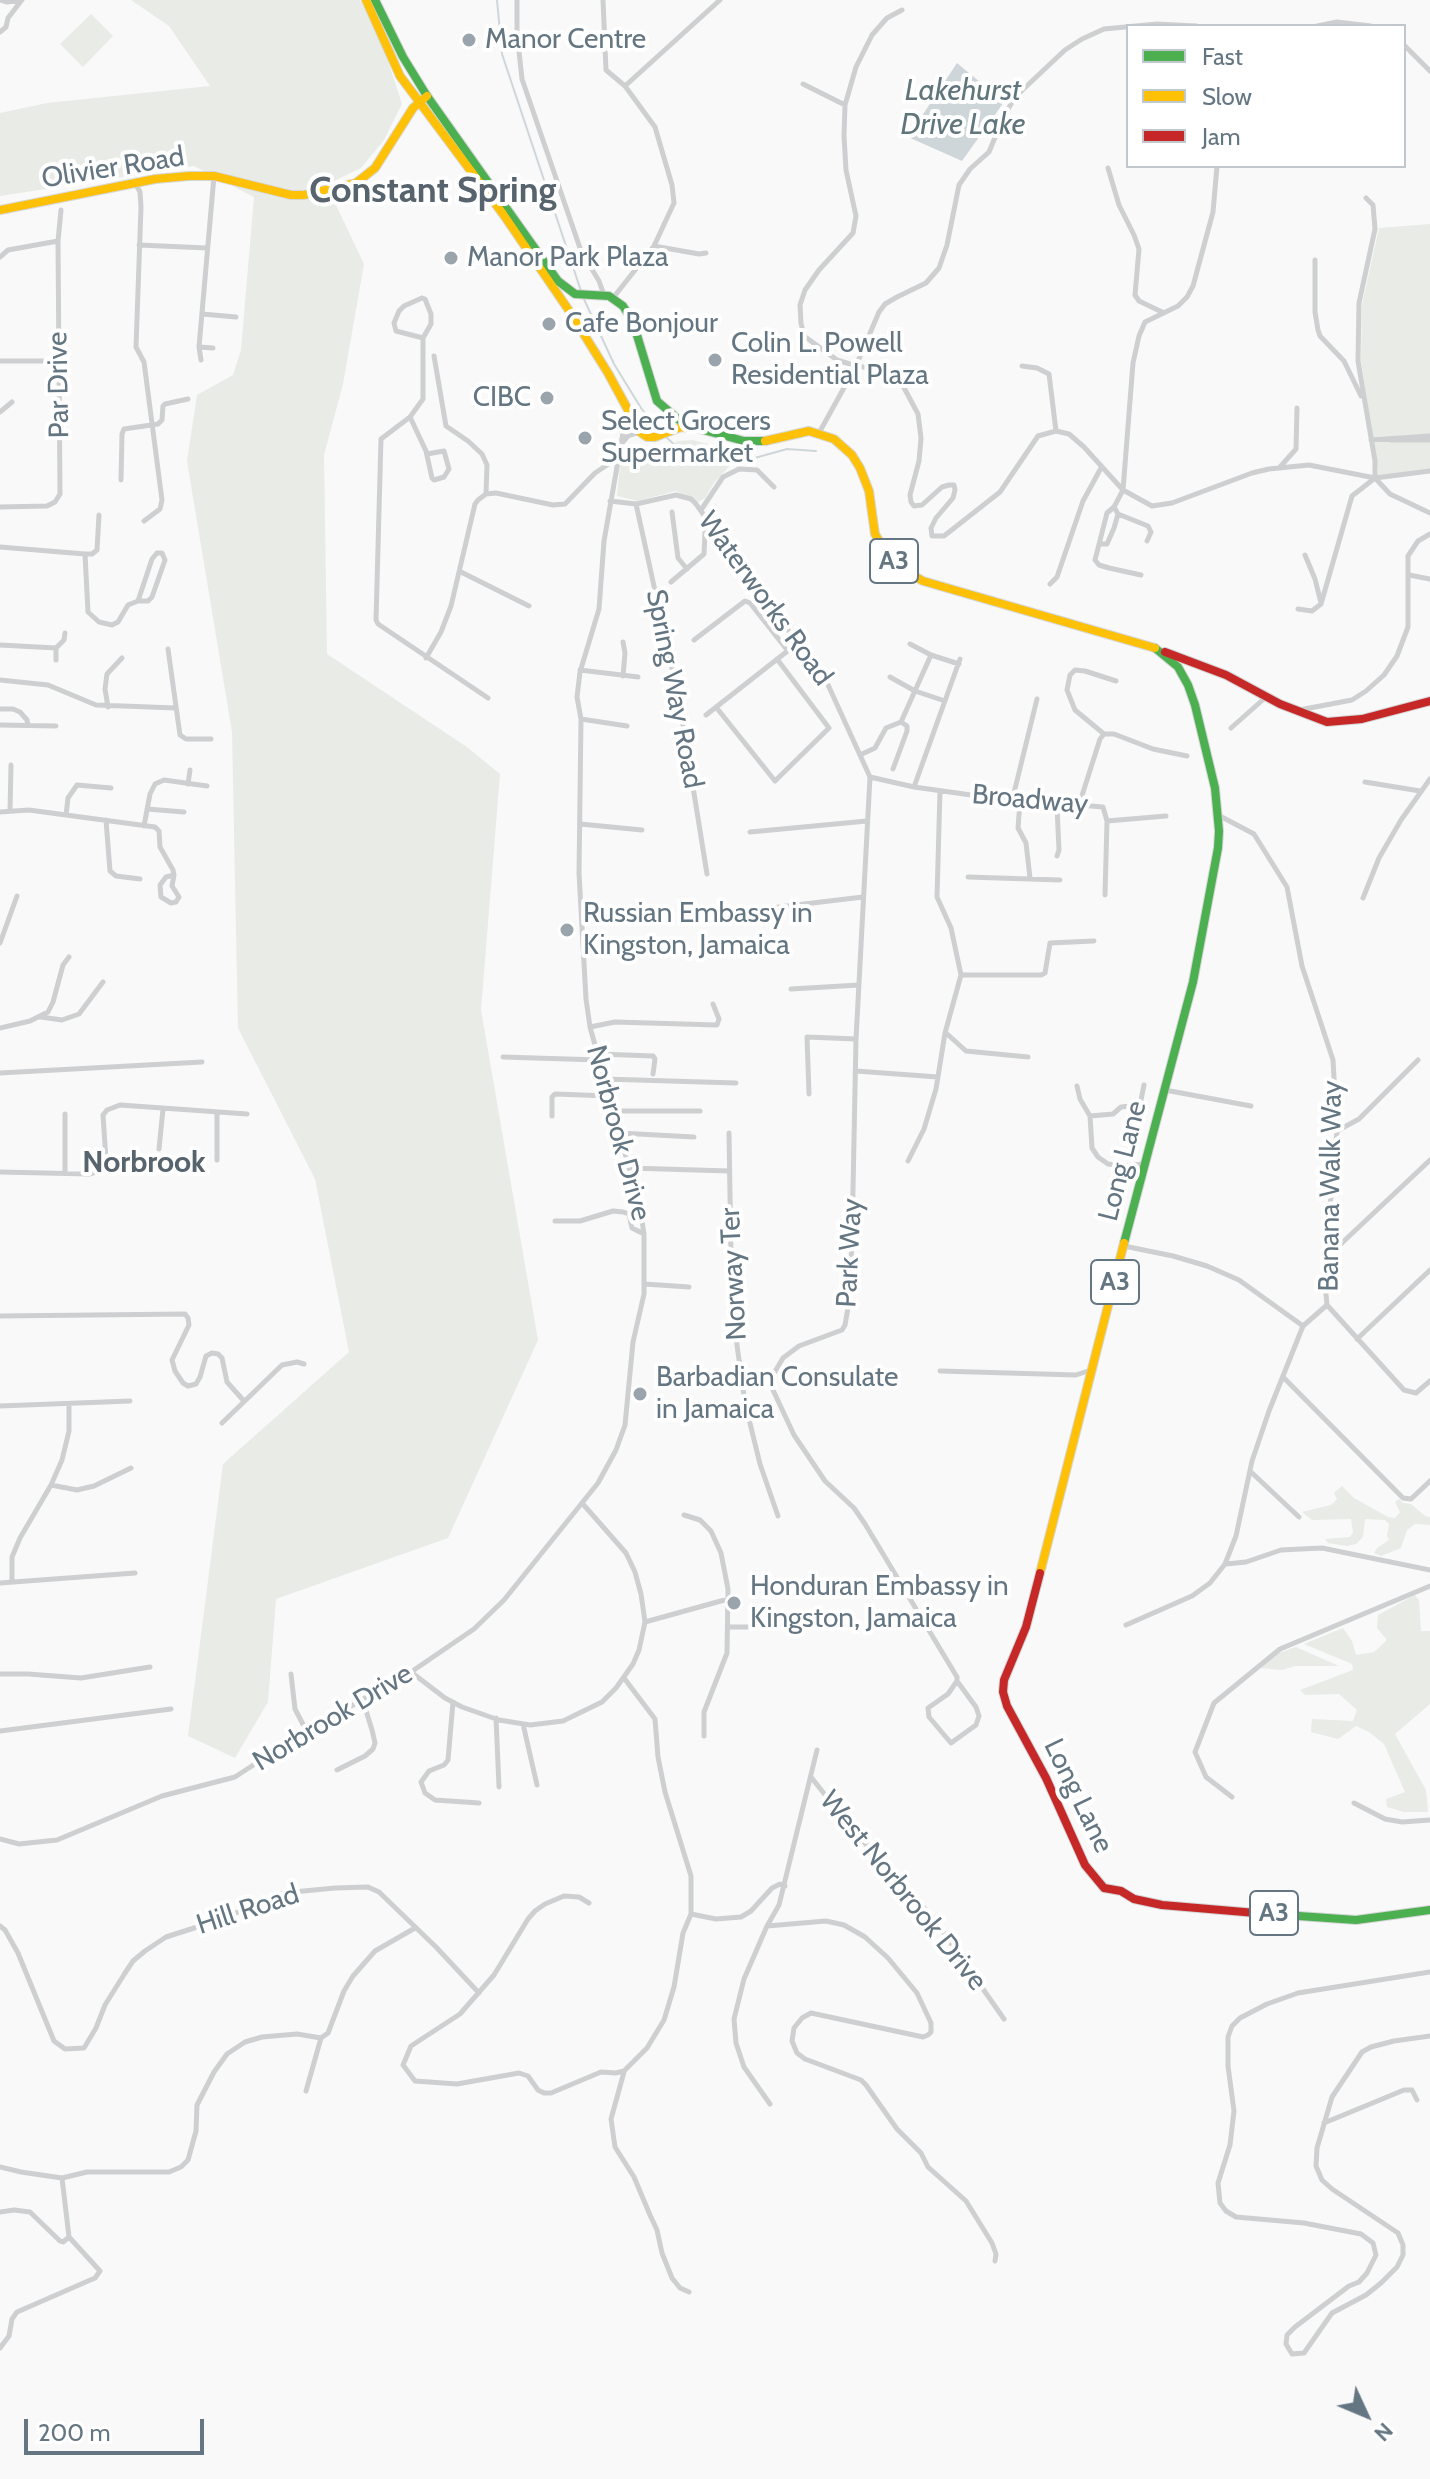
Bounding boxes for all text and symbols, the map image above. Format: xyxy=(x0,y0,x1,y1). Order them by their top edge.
place label: Manor Centre xyxy=(485,23,646,57)
legend xyxy=(1126,24,1406,168)
marker: Manor Centre xyxy=(460,31,478,49)
text: Fast xyxy=(1202,42,1243,71)
water label: Lakehurst Drive Lake xyxy=(901,73,1025,144)
text: Slow xyxy=(1202,82,1252,111)
text: Jam xyxy=(1202,122,1240,151)
street label: Olivier Road xyxy=(39,140,187,196)
district label: Constant Spring xyxy=(309,169,557,213)
place label: Manor Park Plaza xyxy=(467,241,669,275)
marker: Manor Park Plaza xyxy=(442,249,460,267)
place label: Cafe Bonjour xyxy=(565,307,718,341)
marker: Cafe Bonjour xyxy=(540,315,558,333)
place label: Colin L. Powell Residential Plaza xyxy=(731,327,929,393)
street label: Par Drive xyxy=(41,331,77,439)
marker: Colin L. Powell Residential Plaza xyxy=(706,351,724,369)
place label: CIBC xyxy=(473,381,531,415)
marker: CIBC xyxy=(538,389,556,407)
place label: Select Grocers Supermarket xyxy=(601,405,771,471)
marker: Select Grocers Supermarket xyxy=(576,429,594,447)
street label: Waterworks Road xyxy=(691,506,839,692)
road number: A3 xyxy=(870,539,918,583)
street label: Spring Way Road xyxy=(638,587,710,791)
street label: Broadway xyxy=(970,778,1090,822)
place label: Russian Embassy in Kingston, Jamaica xyxy=(583,897,813,963)
marker: Russian Embassy in Kingston, Jamaica xyxy=(558,921,576,939)
street label: Norbrook Drive xyxy=(578,1042,658,1224)
street label: Banana Walk Way xyxy=(1312,1080,1350,1292)
street label: Long Lane xyxy=(1092,1098,1154,1224)
district label: Norbrook xyxy=(82,1145,206,1181)
street label: Park Way xyxy=(830,1198,870,1308)
street label: Norway Ter xyxy=(714,1207,754,1341)
road number: A3 xyxy=(1091,1260,1139,1304)
place label: Barbadian Consulate in Jamaica xyxy=(656,1361,898,1427)
marker: Barbadian Consulate in Jamaica xyxy=(631,1385,649,1403)
place label: Honduran Embassy in Kingston, Jamaica xyxy=(750,1570,1009,1636)
marker: Honduran Embassy in Kingston, Jamaica xyxy=(725,1594,743,1612)
street label: Norbrook Drive xyxy=(247,1657,419,1779)
street label: Long Lane xyxy=(1036,1734,1120,1858)
street label: West Norbrook Drive xyxy=(812,1784,994,1998)
street label: Hill Road xyxy=(193,1878,303,1942)
road number: A3 xyxy=(1250,1891,1298,1935)
north arrow xyxy=(1326,2375,1406,2455)
scale bar xyxy=(28,2403,208,2453)
text: N xyxy=(1369,2417,1399,2447)
text: 200 m xyxy=(38,2418,111,2447)

